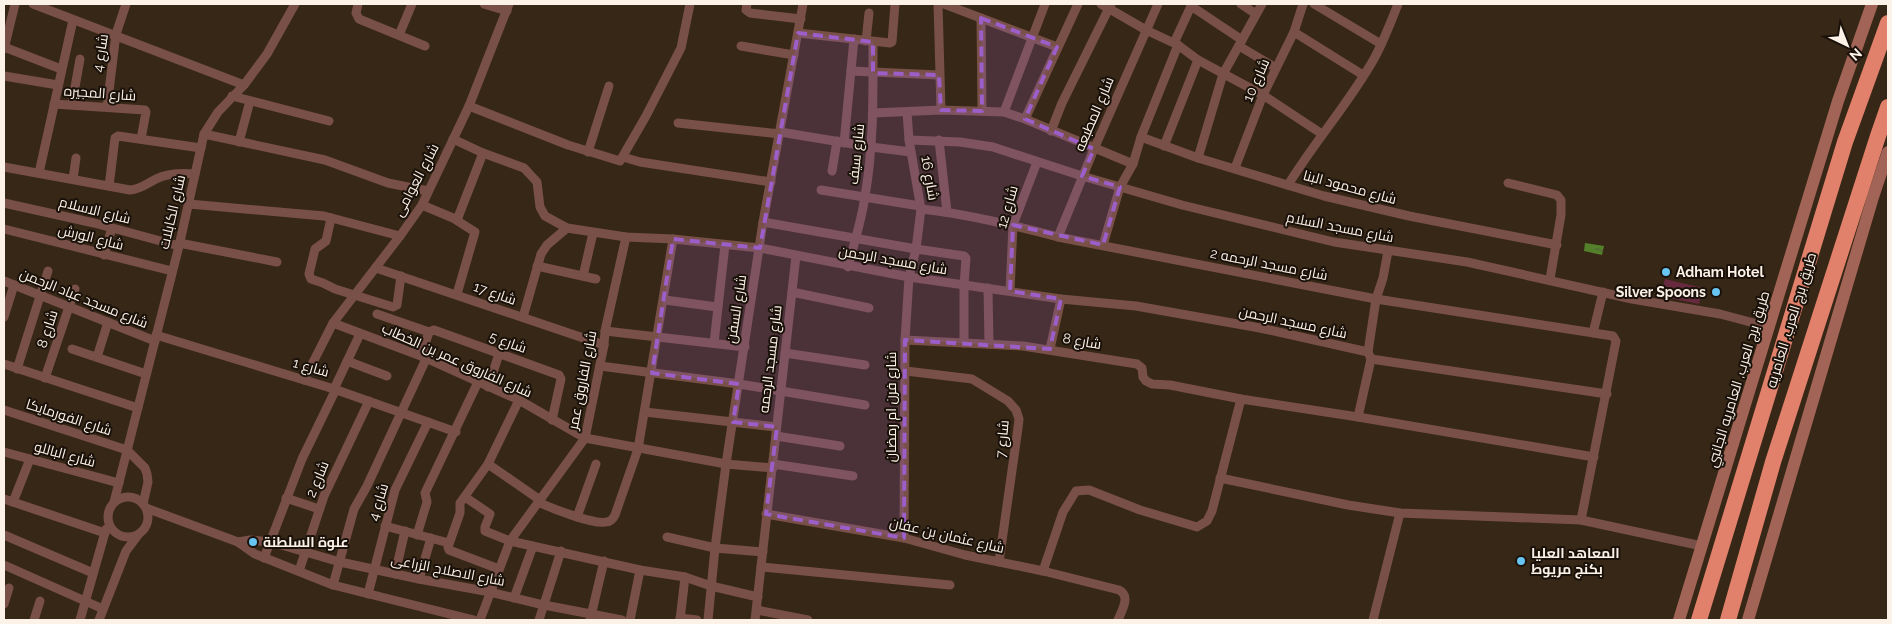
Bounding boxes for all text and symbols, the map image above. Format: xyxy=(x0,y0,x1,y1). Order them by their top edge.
north arrow xyxy=(1822,20,1872,70)
street label: شارع 4 xyxy=(89,33,112,73)
text: N xyxy=(1847,45,1865,64)
street label: شارع 10 xyxy=(1239,56,1273,104)
street label: شارع المطبعه xyxy=(1071,74,1118,154)
street label: شارع المجيره xyxy=(63,82,137,105)
street label: شارع سيف xyxy=(845,123,868,185)
street label: شارع العوامى xyxy=(390,141,443,220)
street label: شارع 16 xyxy=(917,154,942,202)
street label: شارع محمود البنا xyxy=(1301,167,1398,208)
street label: شارع الكابلات xyxy=(156,173,189,251)
street label: شارع 12 xyxy=(993,184,1022,231)
street label: شارع الاسلام xyxy=(57,193,132,229)
street label: شارع مسجد السلام xyxy=(1285,209,1395,247)
street label: شارع الورش xyxy=(56,221,125,254)
street label: شارع مسجد الرحمن xyxy=(837,243,949,278)
street label: شارع مسجد الرحمه 2 xyxy=(1209,245,1329,284)
street label: طريق برج العرب, العامريه xyxy=(1763,250,1820,390)
place label: Adham Hotel xyxy=(1676,264,1764,280)
street label: شارع مسجد عباد الرحمن xyxy=(17,265,150,332)
marker: Adham Hotel xyxy=(1660,266,1672,278)
street label: شارع السفن xyxy=(723,274,750,345)
street label: شارع 17 xyxy=(471,278,518,309)
place label: Silver Spoons xyxy=(1616,284,1706,300)
marker: Silver Spoons xyxy=(1710,286,1722,298)
street label: طريق برج العرب, العامريه الجانبي xyxy=(1704,289,1776,470)
street label: شارع مسجد الرحمن xyxy=(1237,303,1348,342)
street label: شارع مسجد الرحمه xyxy=(755,304,786,414)
street label: شارع 8 xyxy=(33,308,62,350)
street label: شارع الفاروق عمر بن الخطاب xyxy=(379,320,535,401)
street label: شارع 5 xyxy=(487,328,529,357)
street label: شارع الفاروق عمر xyxy=(564,329,600,432)
street label: شارع 8 xyxy=(1061,330,1103,353)
street label: شارع فرن ام رمضان xyxy=(883,352,901,462)
street label: شارع 1 xyxy=(291,354,331,381)
street label: شارع الفورمايكا xyxy=(24,396,114,439)
street label: شارع 7 xyxy=(992,419,1013,459)
street label: شارع الباللو xyxy=(32,438,97,471)
street label: شارع 2 xyxy=(302,458,333,500)
street label: شارع 4 xyxy=(365,481,392,523)
street label: شارع عثمان بن عفان xyxy=(888,514,1006,557)
place label: علوة السلطنة xyxy=(263,534,349,551)
marker: علوة السلطنة xyxy=(247,536,259,548)
place label: المعاهد العليا بكنج مريوط xyxy=(1531,545,1620,579)
street label: شارع الاصلاح الزراعى xyxy=(389,551,506,590)
marker: المعاهد العليا بكنج مريوط xyxy=(1515,555,1527,567)

